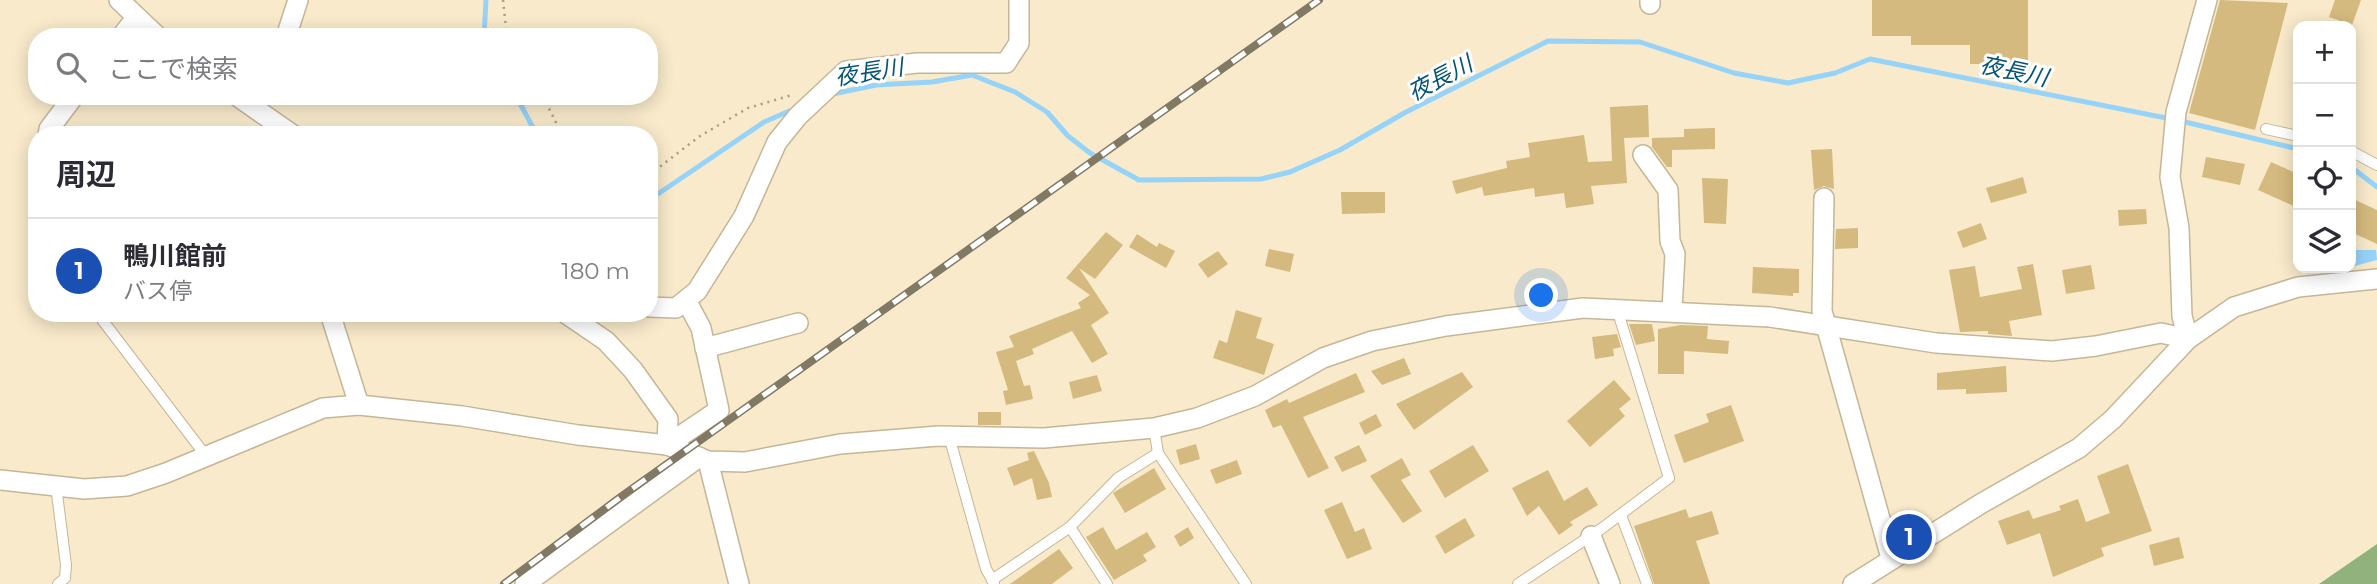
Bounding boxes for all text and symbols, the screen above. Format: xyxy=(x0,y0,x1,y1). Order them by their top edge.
map controls xyxy=(2293,21,2356,273)
button: + xyxy=(2293,21,2356,84)
search box xyxy=(28,28,658,105)
icon: search xyxy=(52,48,90,86)
water label: 夜長川 xyxy=(1403,48,1480,107)
water label: 夜長川 xyxy=(1977,50,2054,92)
water label: 夜長川 xyxy=(833,52,908,91)
text: ここで検索 xyxy=(108,53,238,85)
button: − xyxy=(2293,84,2356,147)
button: locate xyxy=(2293,147,2356,210)
text: 周辺 xyxy=(56,156,116,193)
button: layers xyxy=(2293,210,2356,273)
text: 鴨川館前 xyxy=(123,240,227,272)
text: 1 xyxy=(74,257,84,285)
text: 180 m xyxy=(561,257,630,285)
text: バス停 xyxy=(123,277,192,305)
your location xyxy=(1524,278,1558,312)
pin: 1 xyxy=(1886,511,1932,563)

